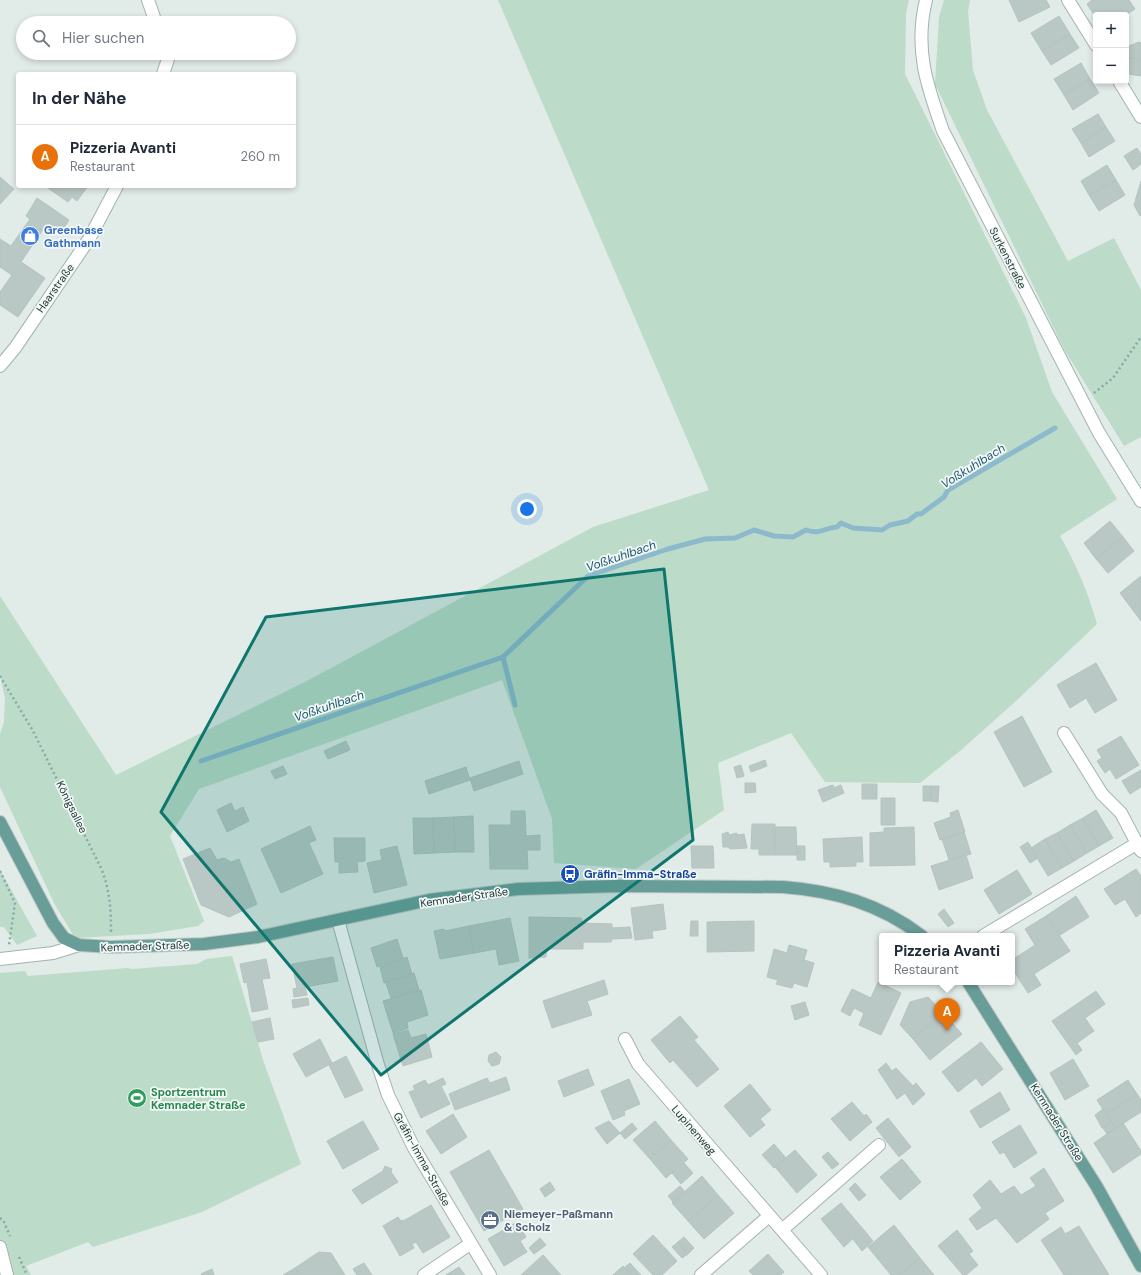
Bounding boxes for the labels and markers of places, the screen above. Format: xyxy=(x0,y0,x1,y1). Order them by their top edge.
place label: Greenbase Gathmann xyxy=(44,223,104,250)
shop icon: Greenbase Gathmann xyxy=(19,225,41,247)
bus stop icon: Gräfin-Imma-Straße xyxy=(559,863,581,885)
place label: Gräfin-Imma-Straße xyxy=(584,867,697,881)
pin: A xyxy=(934,998,960,1031)
place label: Sportzentrum Kemnader Straße xyxy=(151,1085,246,1112)
sports icon: Sportzentrum Kemnader Straße xyxy=(126,1087,148,1109)
place label: Niemeyer-Paßmann & Scholz xyxy=(504,1207,613,1234)
office icon: Niemeyer-Paßmann & Scholz xyxy=(479,1209,501,1231)

